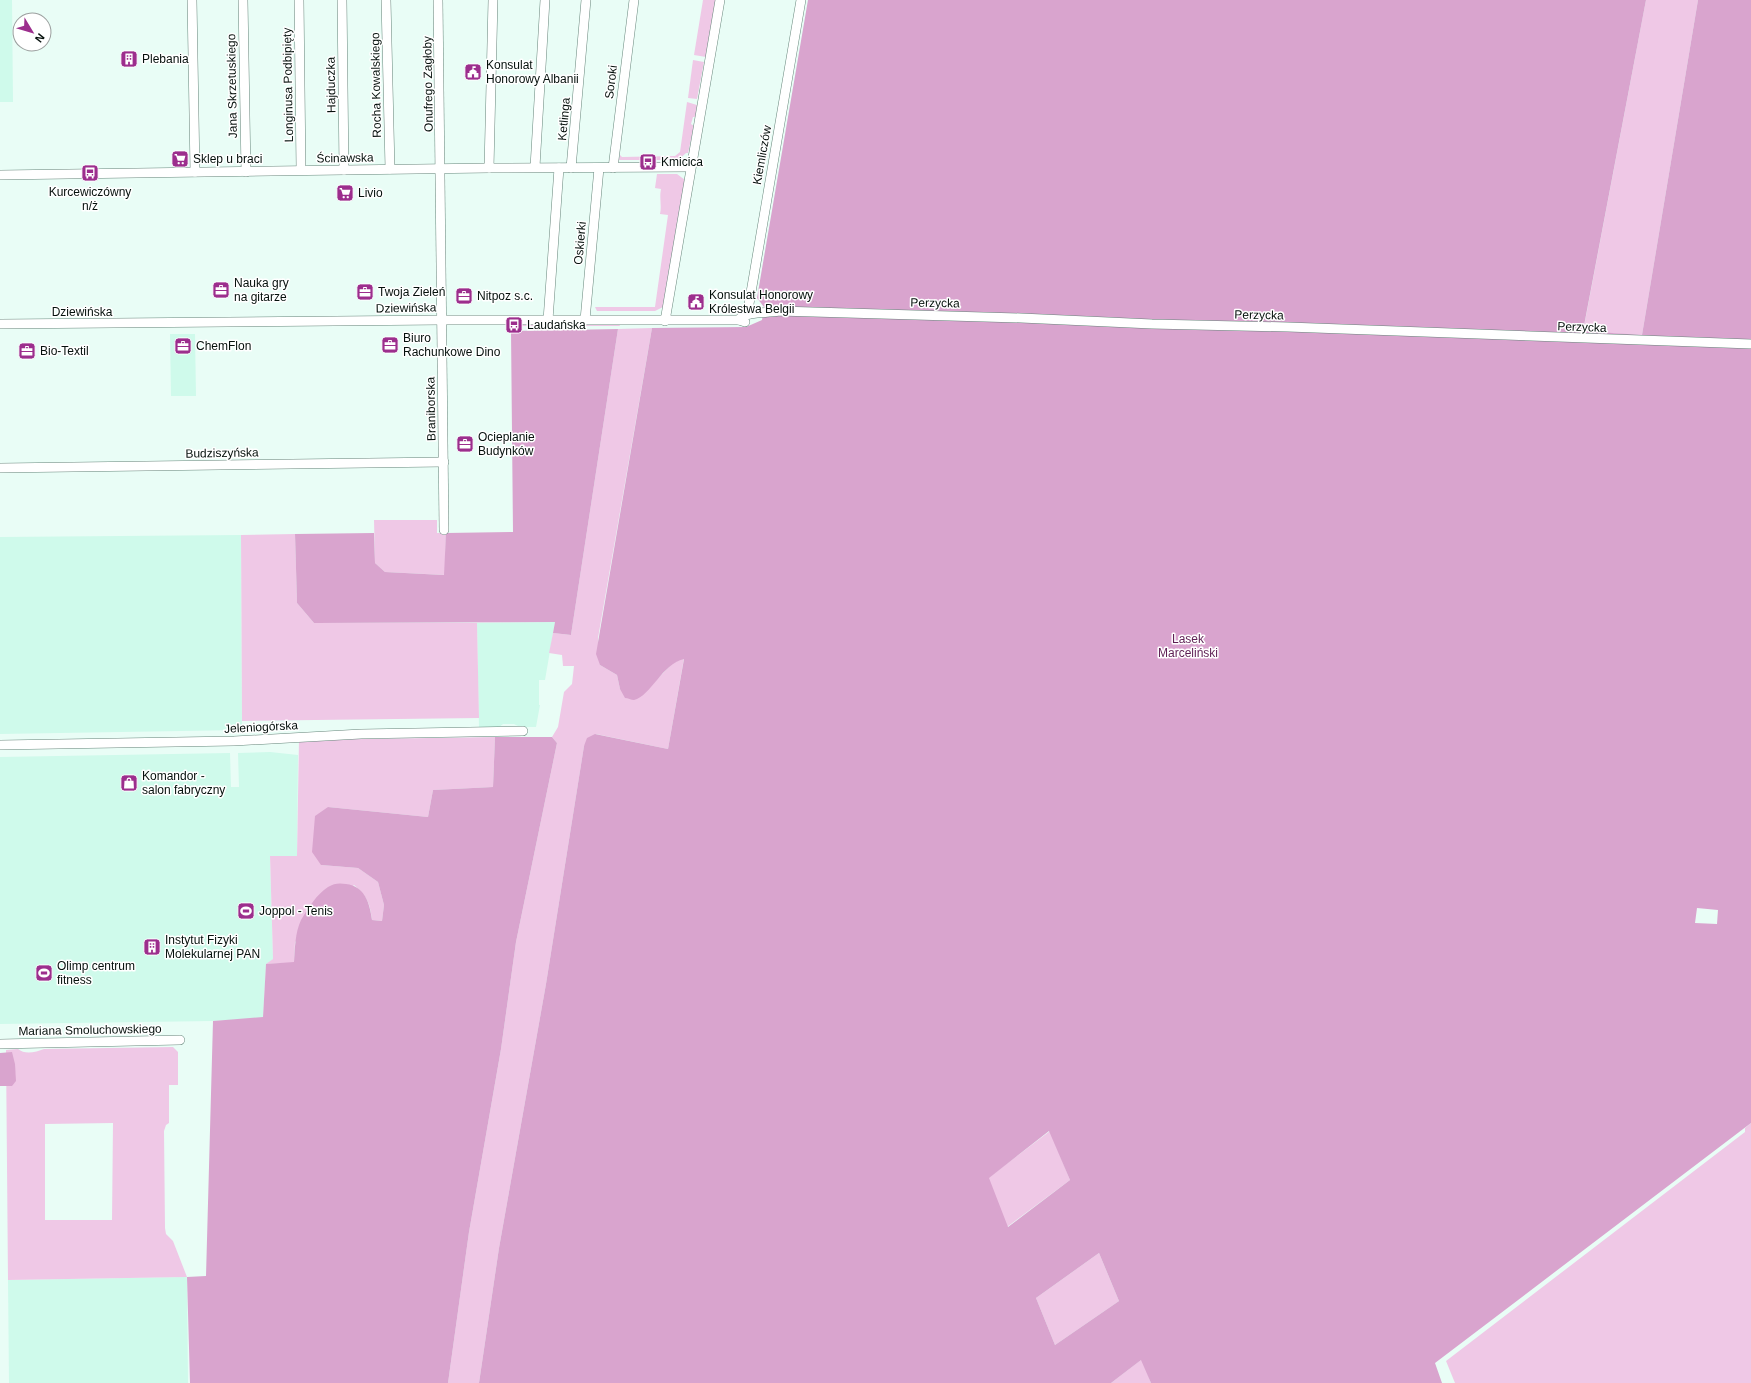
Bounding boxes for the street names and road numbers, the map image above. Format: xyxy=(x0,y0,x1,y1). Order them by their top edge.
street label: Longinusa Podbipięty xyxy=(280,28,296,142)
street label: Rocha Kowalskiego xyxy=(368,32,384,138)
street label: Jana Skrzetuskiego xyxy=(224,33,240,138)
street label: Onufrego Zagłoby xyxy=(420,36,436,132)
street label: Hajduczka xyxy=(324,57,338,113)
street label: Soroki xyxy=(602,64,620,100)
street label: Ketlinga xyxy=(555,96,573,141)
street label: Kiemliczów xyxy=(750,124,774,186)
street label: Ścinawska xyxy=(316,149,374,165)
street label: Oskierki xyxy=(571,221,589,265)
street label: Perzycka xyxy=(910,296,960,310)
street label: Dziewińska xyxy=(376,300,437,316)
street label: Dziewińska xyxy=(52,305,113,319)
street label: Perzycka xyxy=(1234,308,1284,322)
street label: Perzycka xyxy=(1557,319,1607,335)
street label: Braniborska xyxy=(423,377,439,441)
street label: Budziszyńska xyxy=(185,445,259,461)
street label: Jeleniogórska xyxy=(224,718,299,736)
street label: Mariana Smoluchowskiego xyxy=(18,1022,162,1038)

